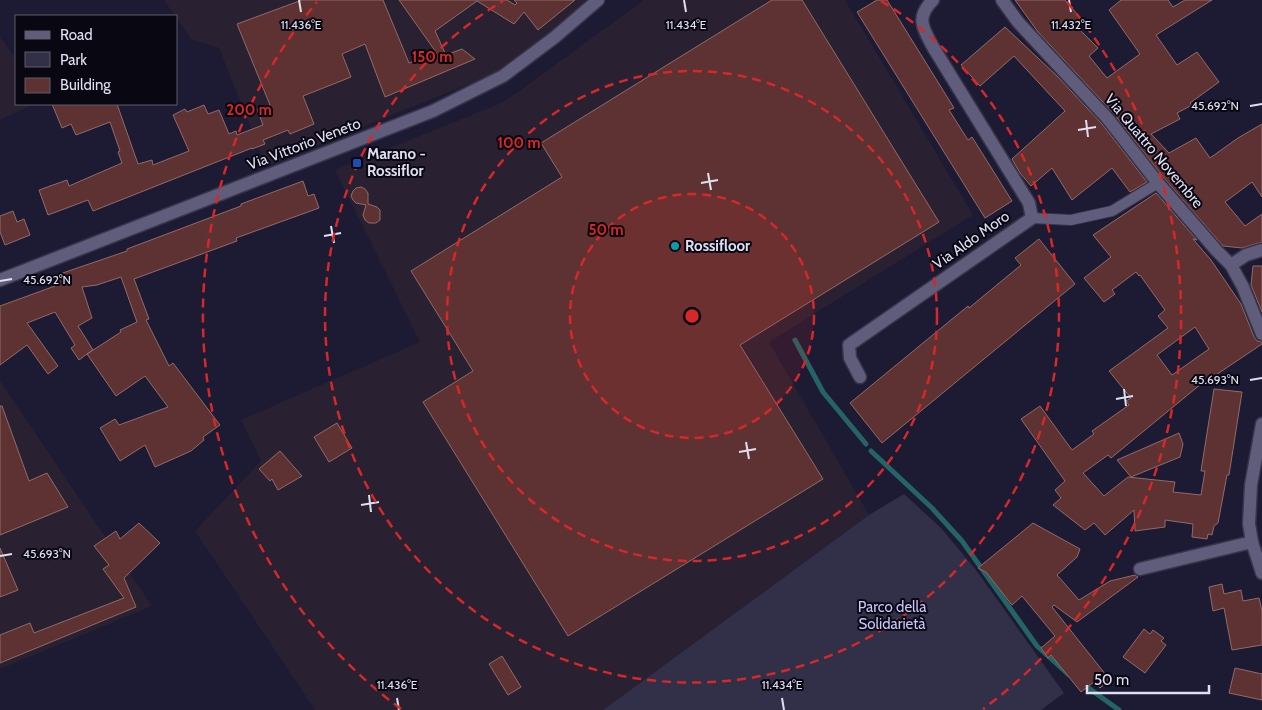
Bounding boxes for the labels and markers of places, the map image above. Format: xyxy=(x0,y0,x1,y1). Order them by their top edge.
place label: Marano - Rossiflor xyxy=(367,145,426,180)
marker: Marano - Rossiflor xyxy=(351,157,363,169)
place label: Rossifloor xyxy=(685,237,750,255)
marker: Rossifloor xyxy=(669,240,681,252)
centre of rings xyxy=(683,307,701,325)

